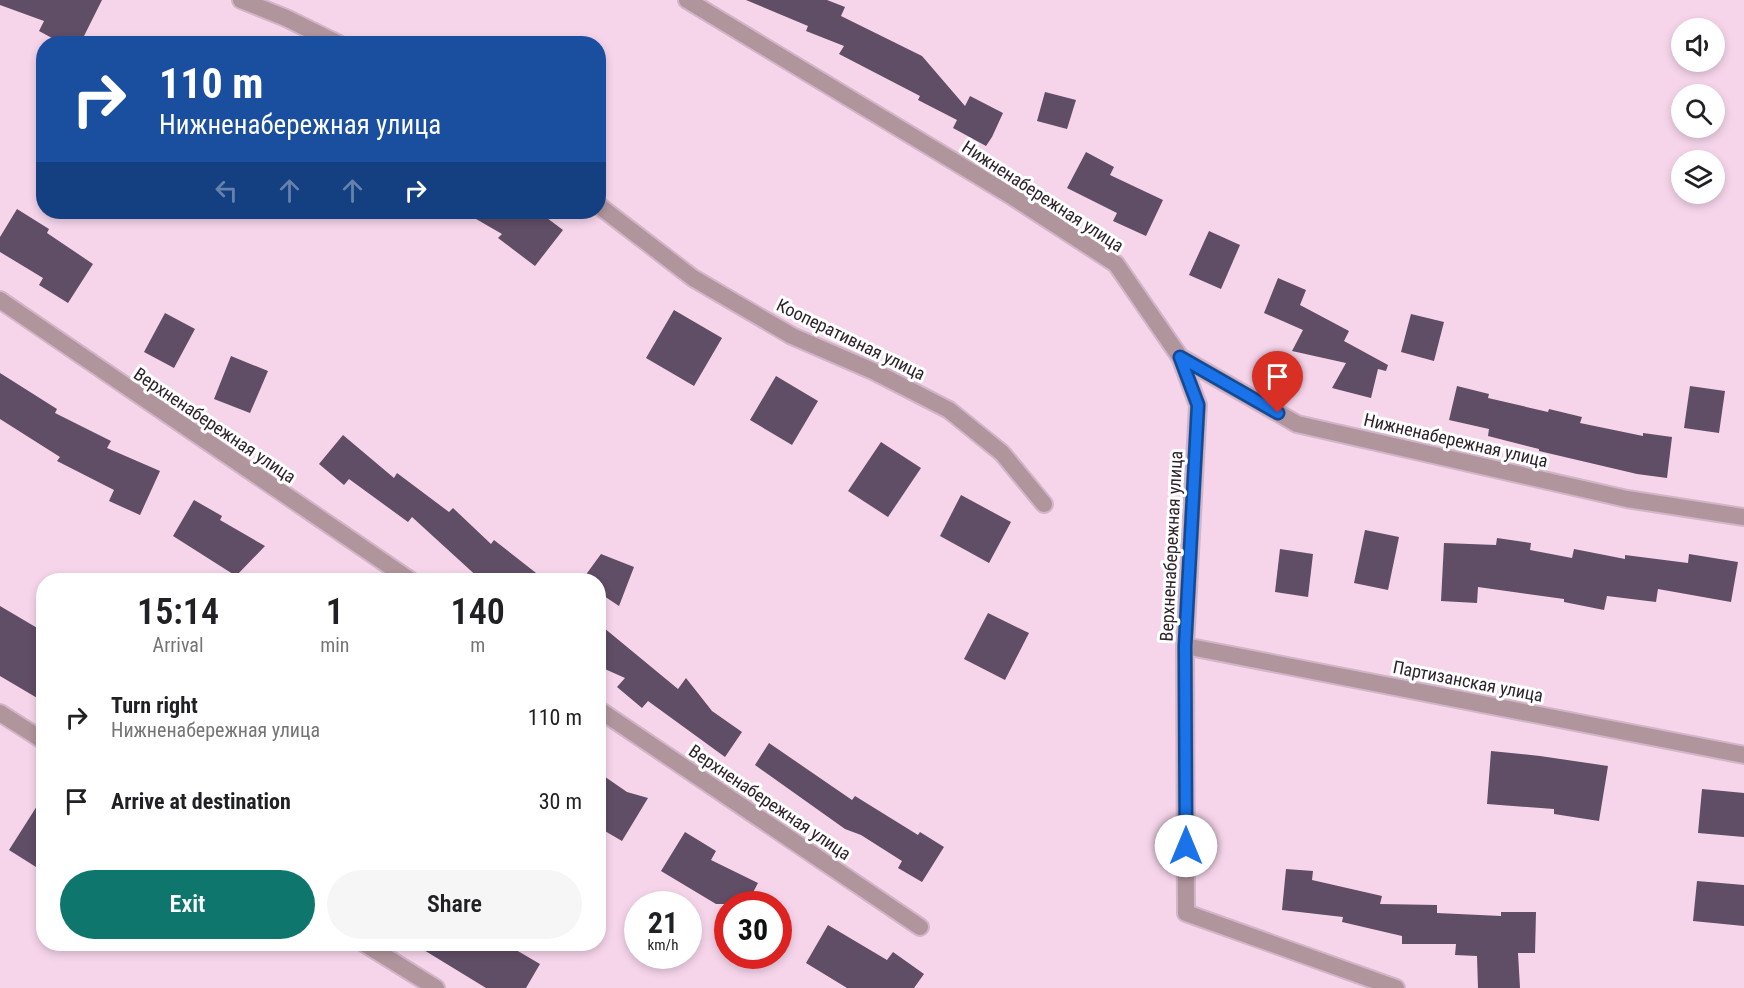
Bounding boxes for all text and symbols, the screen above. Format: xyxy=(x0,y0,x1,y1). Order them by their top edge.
map controls xyxy=(1671,18,1725,204)
button: sound xyxy=(1671,18,1725,72)
text: 110 m xyxy=(159,59,264,108)
icon: right xyxy=(60,60,138,138)
button: search xyxy=(1671,84,1725,138)
text: Нижненабережная улица xyxy=(159,109,441,141)
street label: Нижненабережная улица xyxy=(958,136,1128,256)
button: layers xyxy=(1671,150,1725,204)
icon: left xyxy=(210,174,243,207)
icon: ahead xyxy=(273,174,306,207)
icon: ahead xyxy=(336,174,369,207)
icon: right xyxy=(399,174,432,207)
street label: Кооперативная улица xyxy=(773,294,929,384)
pin xyxy=(1252,351,1303,413)
icon: arrive xyxy=(1261,360,1294,393)
street label: Верхненабережная улица xyxy=(130,363,300,487)
street label: Нижненабережная улица xyxy=(1362,409,1550,471)
street label: Верхненабережная улица xyxy=(1156,450,1186,642)
text: 15:14 xyxy=(137,591,219,633)
text: 1 xyxy=(326,591,344,633)
text: 140 xyxy=(451,591,505,633)
text: Arrival xyxy=(153,633,204,657)
text: min xyxy=(320,633,349,657)
text: m xyxy=(470,633,485,657)
street label: Партизанская улица xyxy=(1391,656,1545,706)
text: Turn right xyxy=(111,693,198,718)
icon: right xyxy=(60,701,93,734)
text: 110 m xyxy=(528,705,582,730)
text: Нижненабережная улица xyxy=(111,718,320,742)
street label: Верхненабережная улица xyxy=(685,740,855,864)
icon: arrive xyxy=(60,785,93,818)
text: Arrive at destination xyxy=(111,789,291,814)
text: 30 m xyxy=(539,789,582,814)
position arrow xyxy=(1154,814,1218,878)
button: Exit xyxy=(60,870,315,939)
button: Share xyxy=(327,870,582,939)
speed limit sign: 30 xyxy=(714,891,792,969)
text: 21 xyxy=(648,905,678,940)
text: km/h xyxy=(648,936,678,954)

